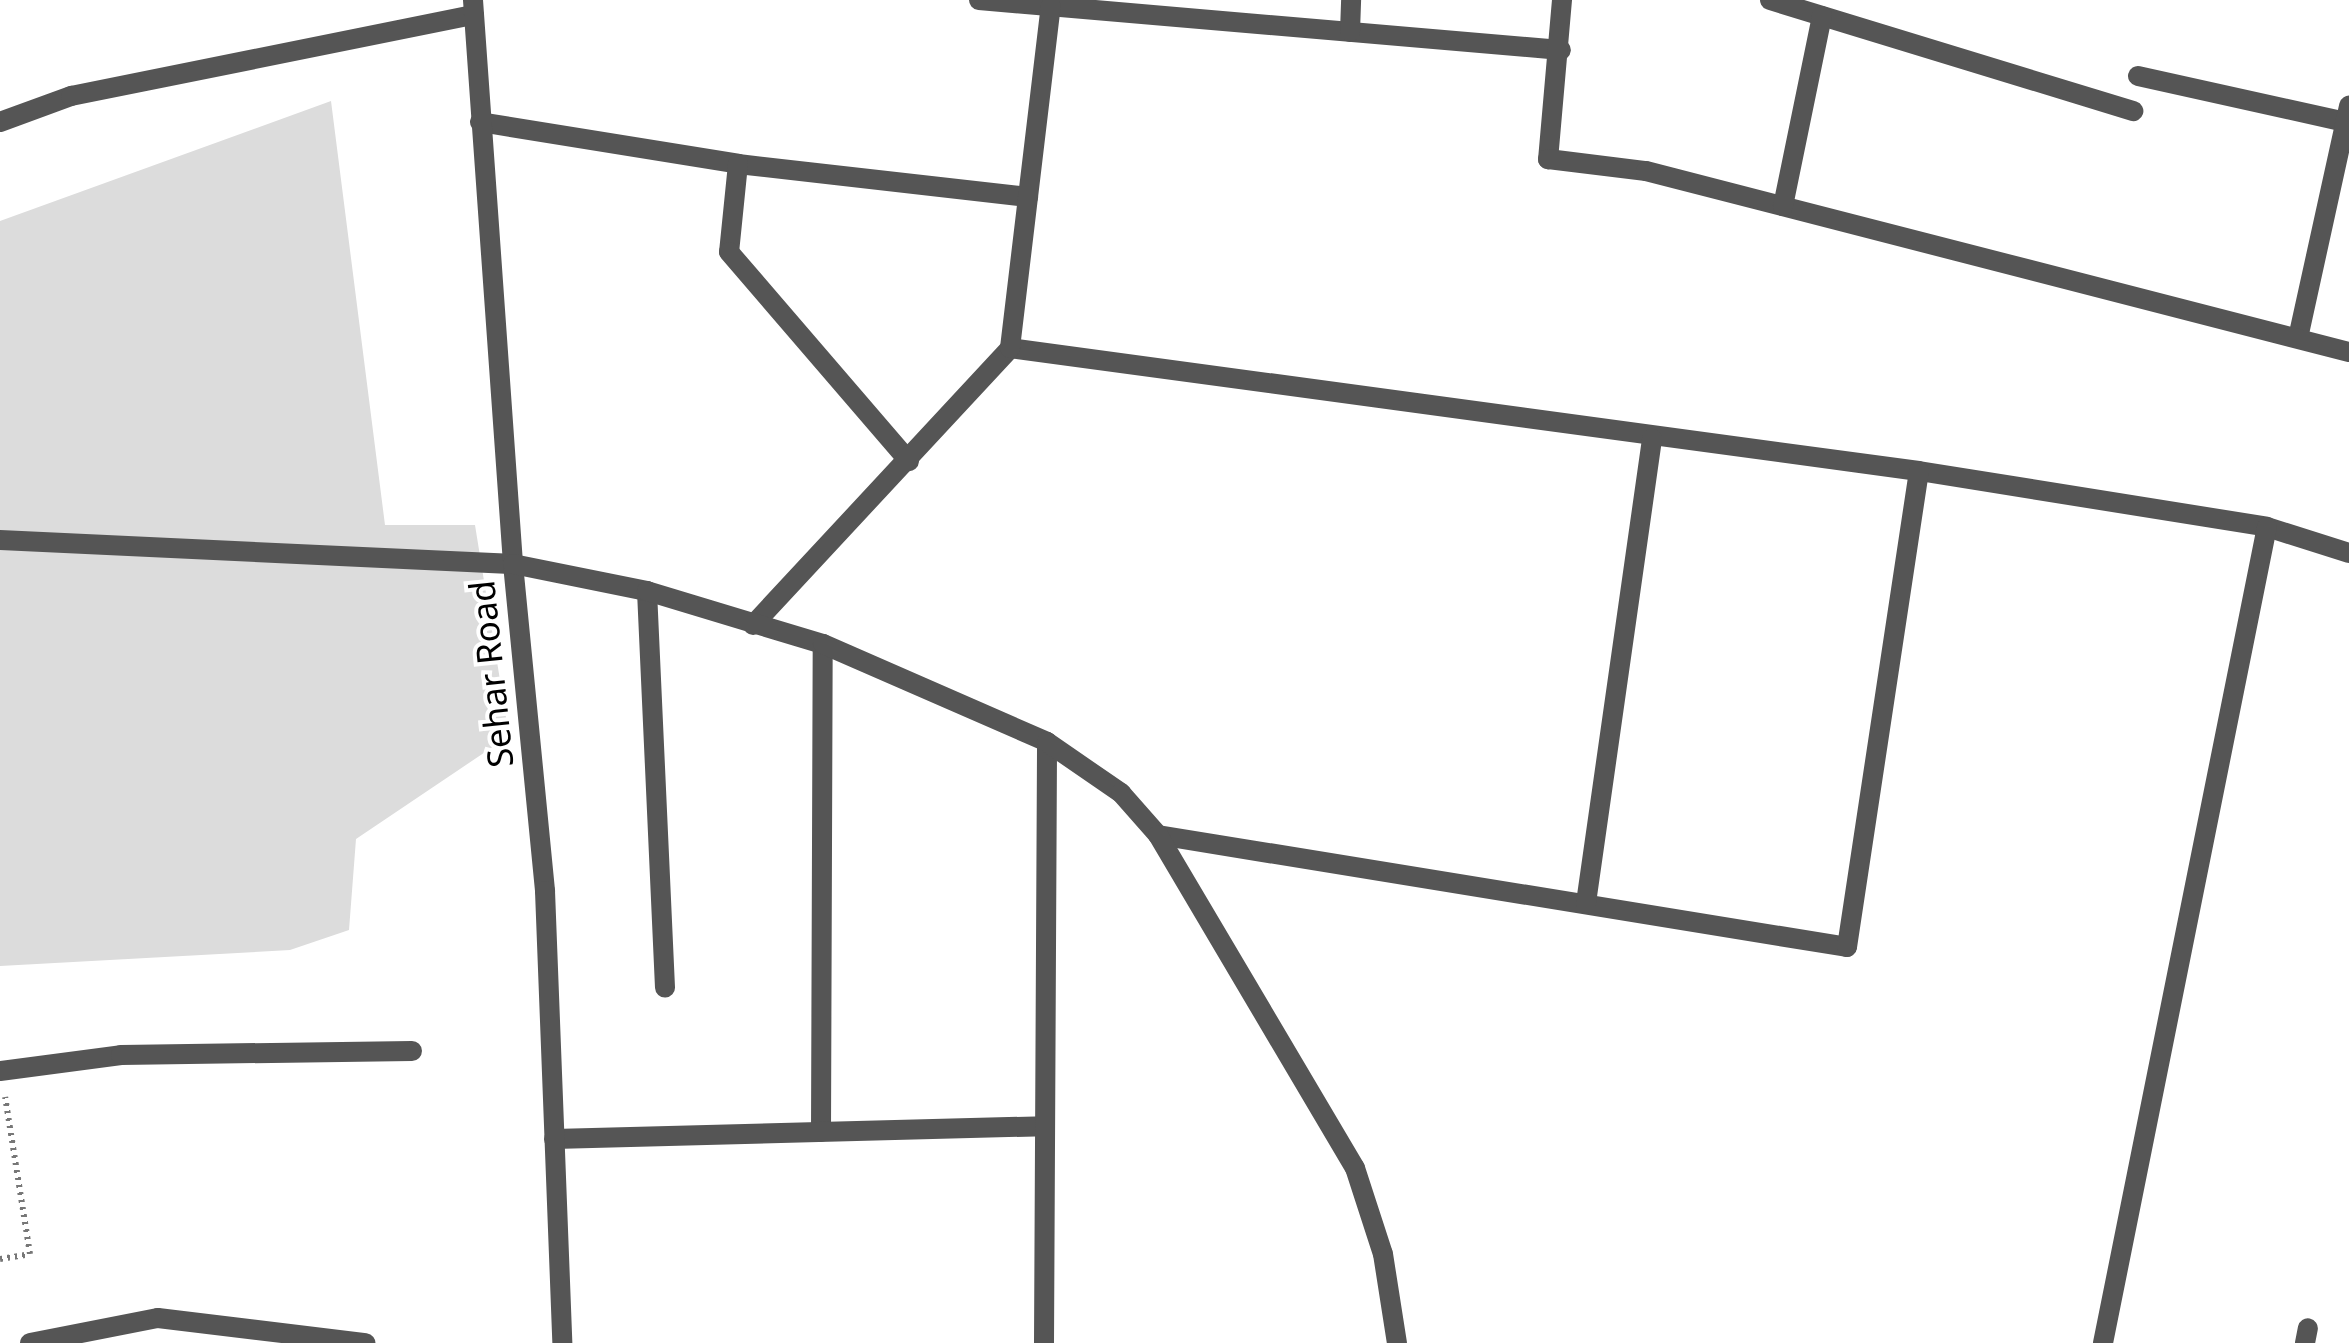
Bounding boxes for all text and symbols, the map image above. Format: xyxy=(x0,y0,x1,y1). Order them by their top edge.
street label: Sehar Road xyxy=(460,578,522,770)

